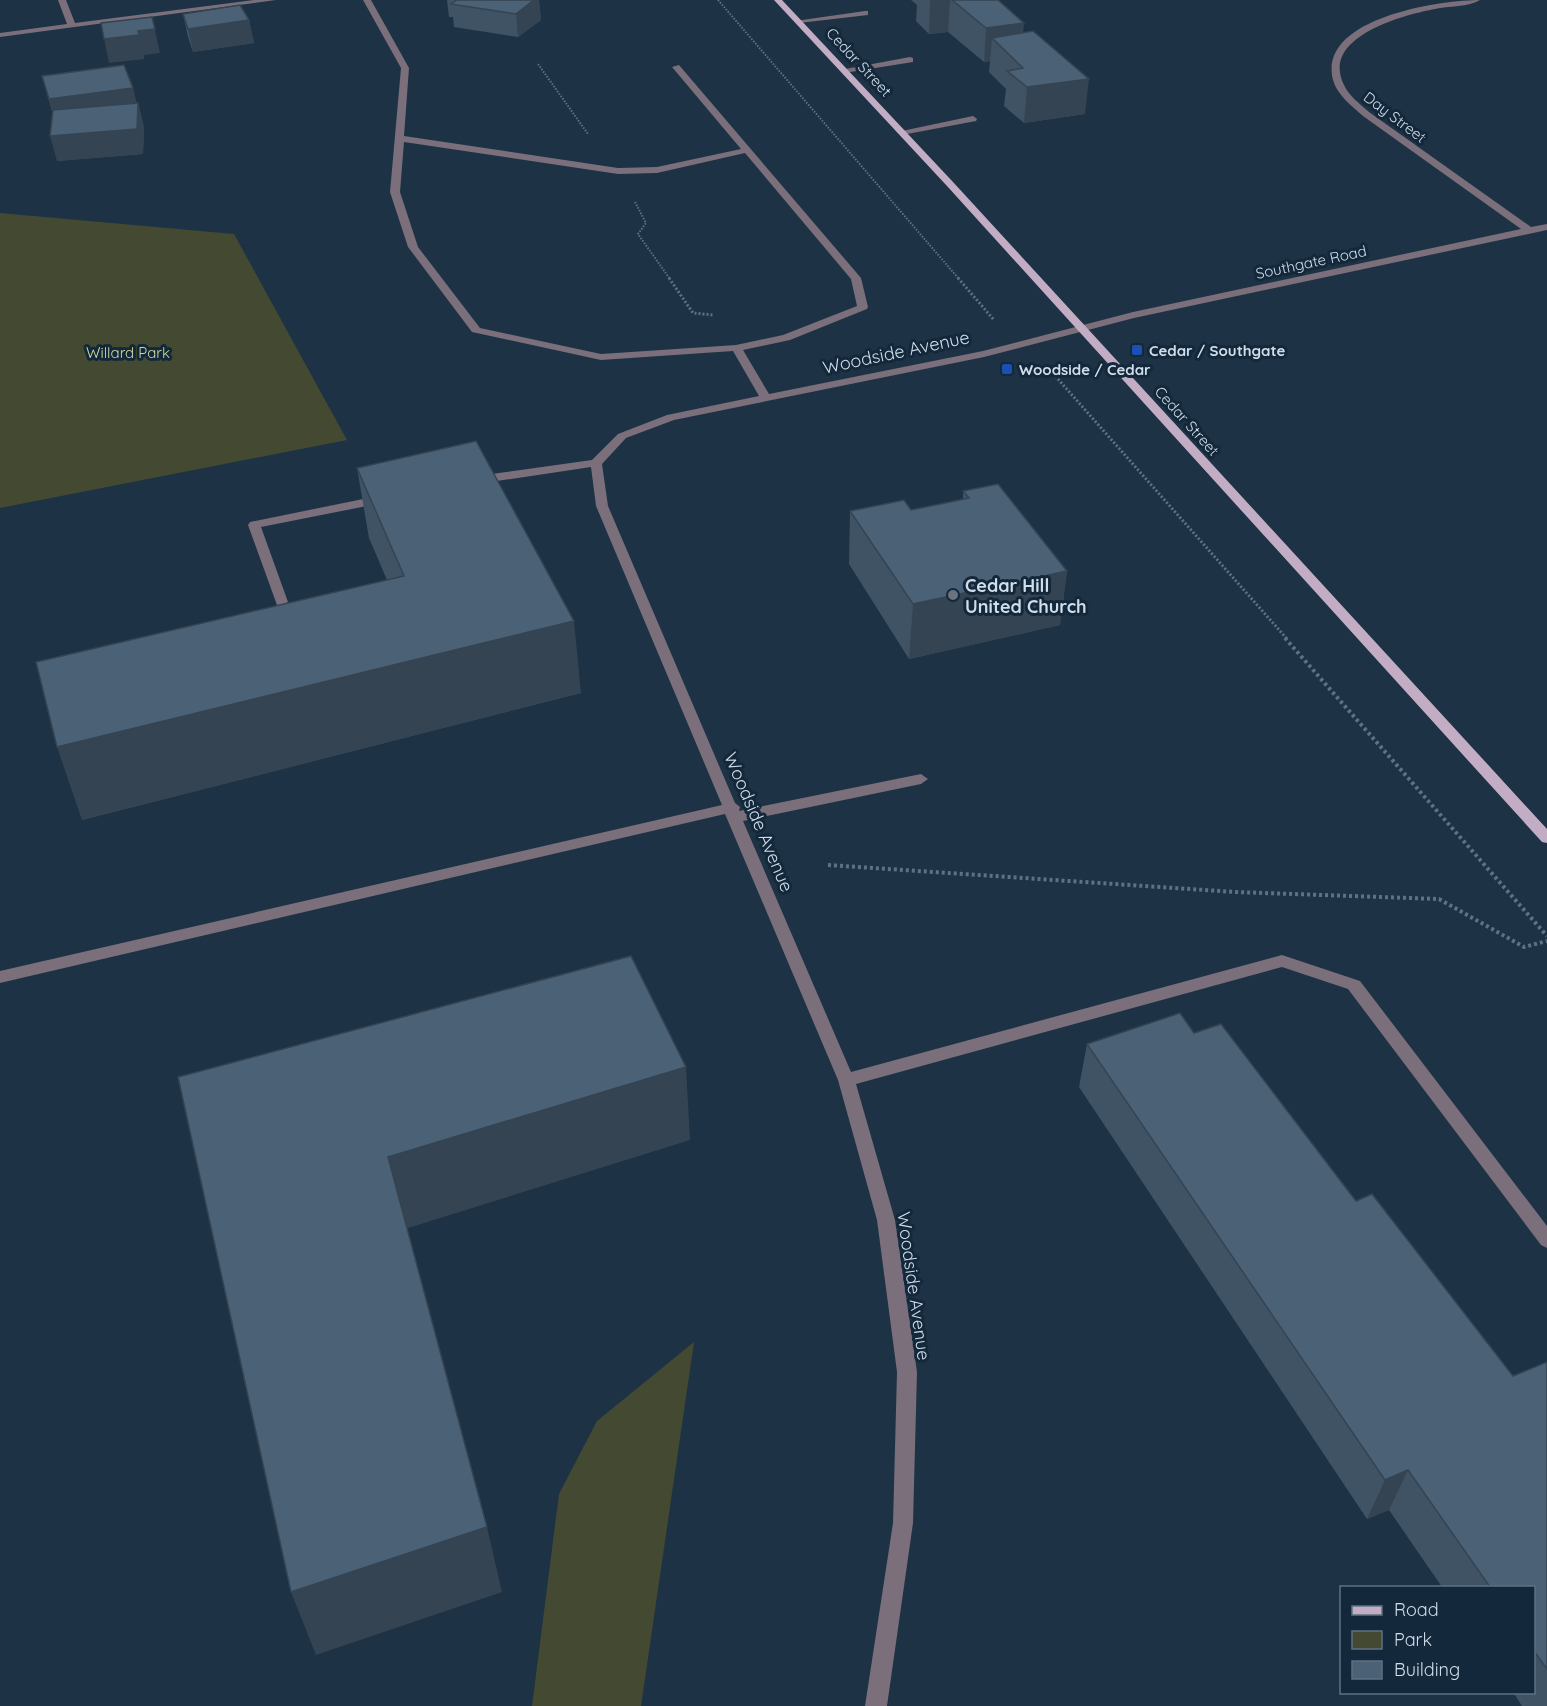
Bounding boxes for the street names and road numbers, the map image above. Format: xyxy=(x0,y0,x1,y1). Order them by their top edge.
street label: Cedar Street xyxy=(822,24,896,100)
street label: Day Street xyxy=(1360,87,1430,147)
street label: Southgate Road xyxy=(1254,241,1368,283)
street label: Woodside Avenue xyxy=(820,325,972,379)
street label: Cedar Street xyxy=(1151,382,1223,460)
street label: Woodside Avenue xyxy=(719,749,799,895)
street label: Woodside Avenue xyxy=(892,1210,936,1362)

